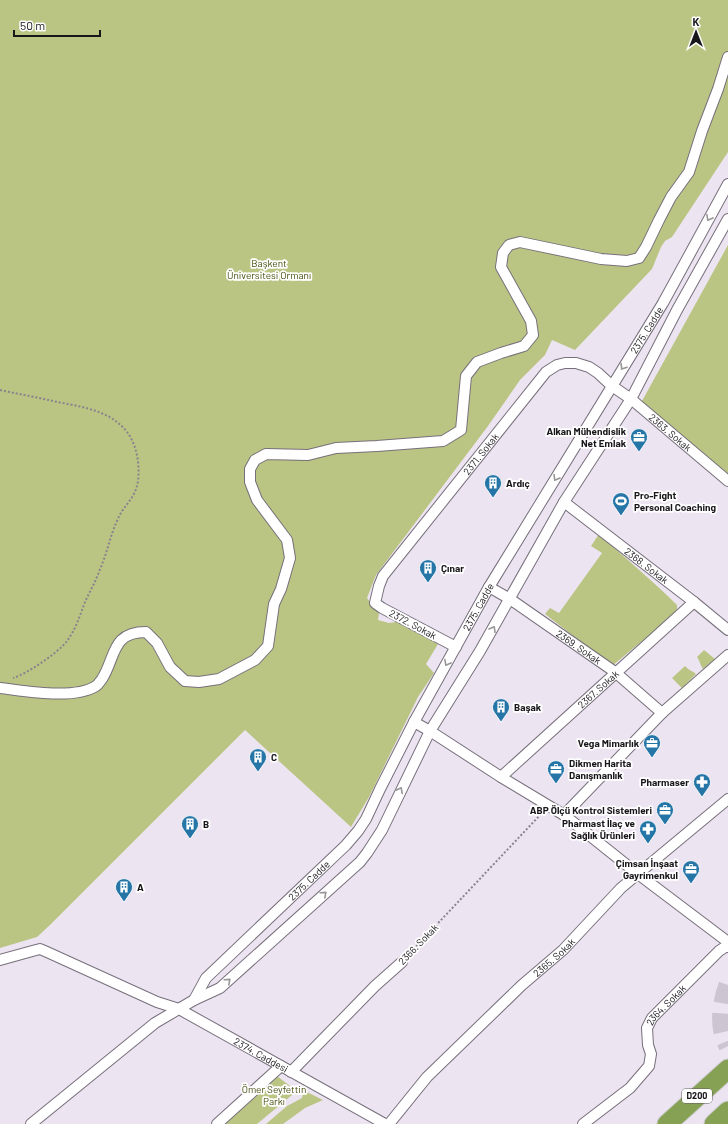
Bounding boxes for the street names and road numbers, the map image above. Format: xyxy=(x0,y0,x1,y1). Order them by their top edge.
street label: 2375. Cadde xyxy=(628,305,665,356)
street label: 2363. Sokak xyxy=(647,411,694,454)
street label: 2371. Sokak xyxy=(460,430,501,477)
street label: 2368. Sokak xyxy=(622,545,671,586)
street label: 2375. Cadde xyxy=(460,581,496,633)
street label: 2372. Sokak xyxy=(387,607,439,641)
street label: 2369. Sokak xyxy=(554,627,604,667)
street label: 2367. Sokak xyxy=(575,667,621,711)
street label: 2375. Cadde xyxy=(286,858,332,903)
street label: 2366. Sokak xyxy=(396,921,440,967)
street label: 2365. Sokak xyxy=(531,935,577,979)
street label: 2364. Sokak xyxy=(643,982,688,1027)
street label: 2374. Caddesi xyxy=(232,1035,290,1075)
road number: D200 xyxy=(682,1089,712,1103)

